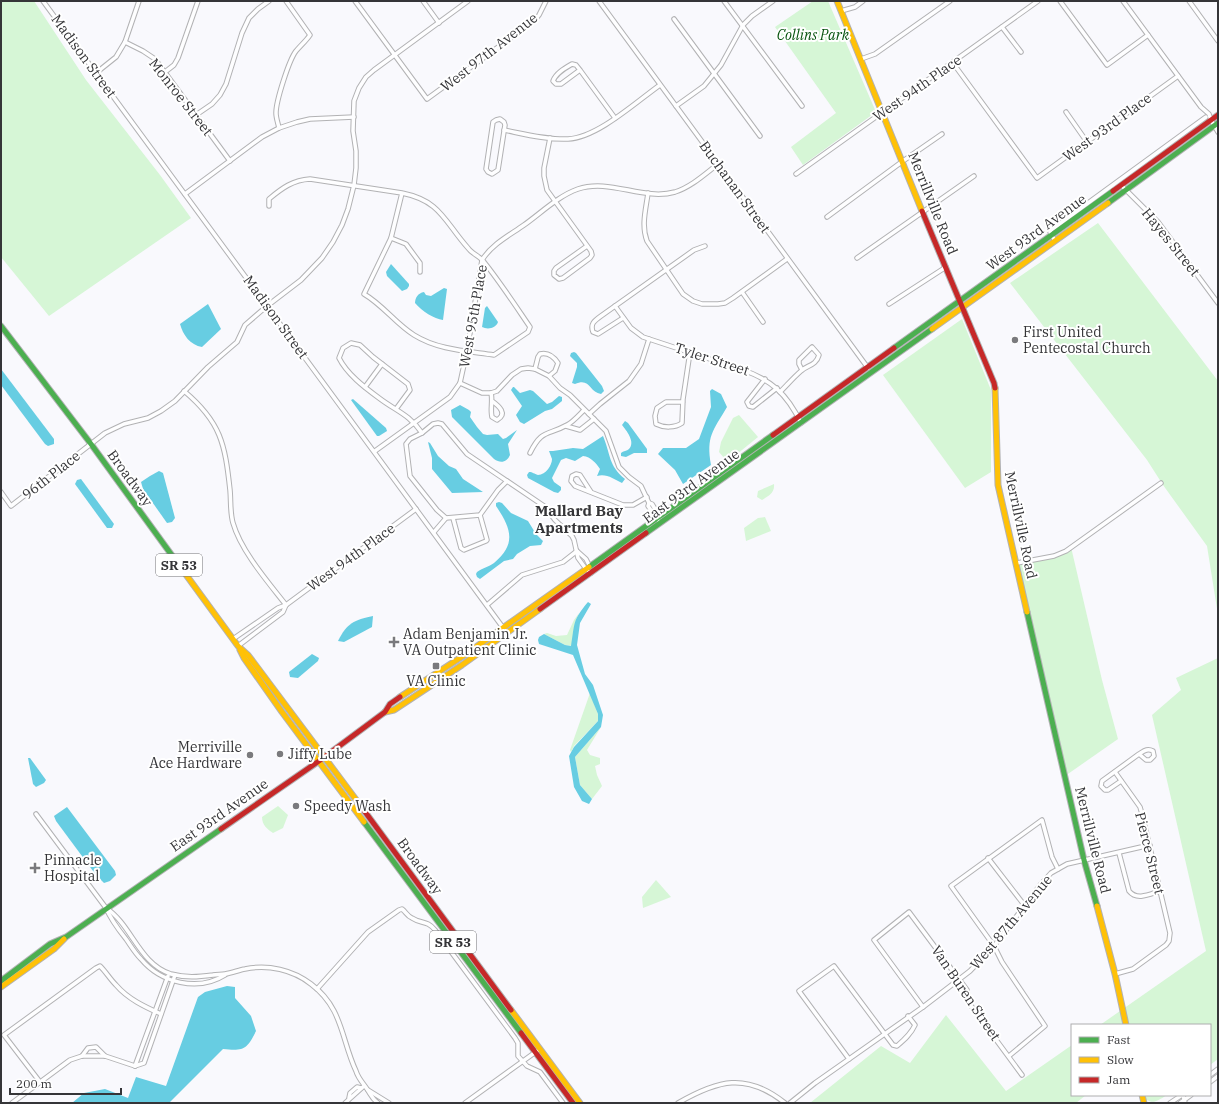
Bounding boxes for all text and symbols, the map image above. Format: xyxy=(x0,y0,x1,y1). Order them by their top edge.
street label: West 97th Avenue xyxy=(437,8,541,96)
street label: Madison Street xyxy=(48,11,120,101)
park label: Collins Park xyxy=(777,26,850,44)
street label: West 94th Place xyxy=(869,51,965,125)
street label: Monroe Street xyxy=(145,55,217,139)
street label: West 93rd Place xyxy=(1059,89,1155,165)
street label: Buchanan Street xyxy=(696,137,775,237)
street label: Merrillville Road xyxy=(904,149,962,258)
street label: West 93rd Avenue xyxy=(982,190,1090,274)
street label: Hayes Street xyxy=(1138,204,1204,280)
street label: West 95th Place xyxy=(455,263,491,369)
street label: Madison Street xyxy=(240,272,312,362)
place label: First United Pentecostal Church xyxy=(1023,323,1151,357)
marker: First United Pentecostal Church xyxy=(1010,335,1020,345)
street label: Tyler Street xyxy=(673,339,752,379)
street label: East 93rd Avenue xyxy=(639,445,743,527)
street label: Broadway xyxy=(103,446,157,510)
street label: 96th Place xyxy=(18,447,84,503)
street label: Merrillville Road xyxy=(1001,470,1041,581)
district label: Mallard Bay Apartments xyxy=(535,501,624,537)
street label: West 94th Place xyxy=(304,519,398,595)
road number: SR 53 xyxy=(156,554,202,576)
place label: Adam Benjamin Jr. VA Outpatient Clinic xyxy=(403,625,537,659)
marker: Adam Benjamin Jr. VA Outpatient Clinic xyxy=(388,636,400,648)
marker: VA Clinic xyxy=(431,661,441,671)
place label: VA Clinic xyxy=(406,672,466,690)
place label: Merriville Ace Hardware xyxy=(149,738,242,772)
place label: Jiffy Lube xyxy=(288,745,352,763)
marker: Jiffy Lube xyxy=(275,749,285,759)
marker: Merriville Ace Hardware xyxy=(245,750,255,760)
street label: East 93rd Avenue xyxy=(167,774,271,856)
street label: Merrillville Road xyxy=(1071,785,1115,896)
place label: Speedy Wash xyxy=(304,797,391,815)
marker: Speedy Wash xyxy=(291,801,301,811)
street label: Pierce Street xyxy=(1131,810,1169,896)
street label: Broadway xyxy=(393,834,447,898)
place label: Pinnacle Hospital xyxy=(44,851,102,885)
marker: Pinnacle Hospital xyxy=(29,862,41,874)
street label: West 87th Avenue xyxy=(966,871,1056,973)
road number: SR 53 xyxy=(430,931,476,953)
street label: Van Buren Street xyxy=(927,942,1005,1044)
legend xyxy=(1071,1024,1211,1096)
text: Fast xyxy=(1107,1032,1131,1047)
text: Slow xyxy=(1107,1052,1134,1067)
scale bar xyxy=(10,1070,121,1096)
text: Jam xyxy=(1107,1072,1131,1087)
text: 200 m xyxy=(16,1076,52,1091)

